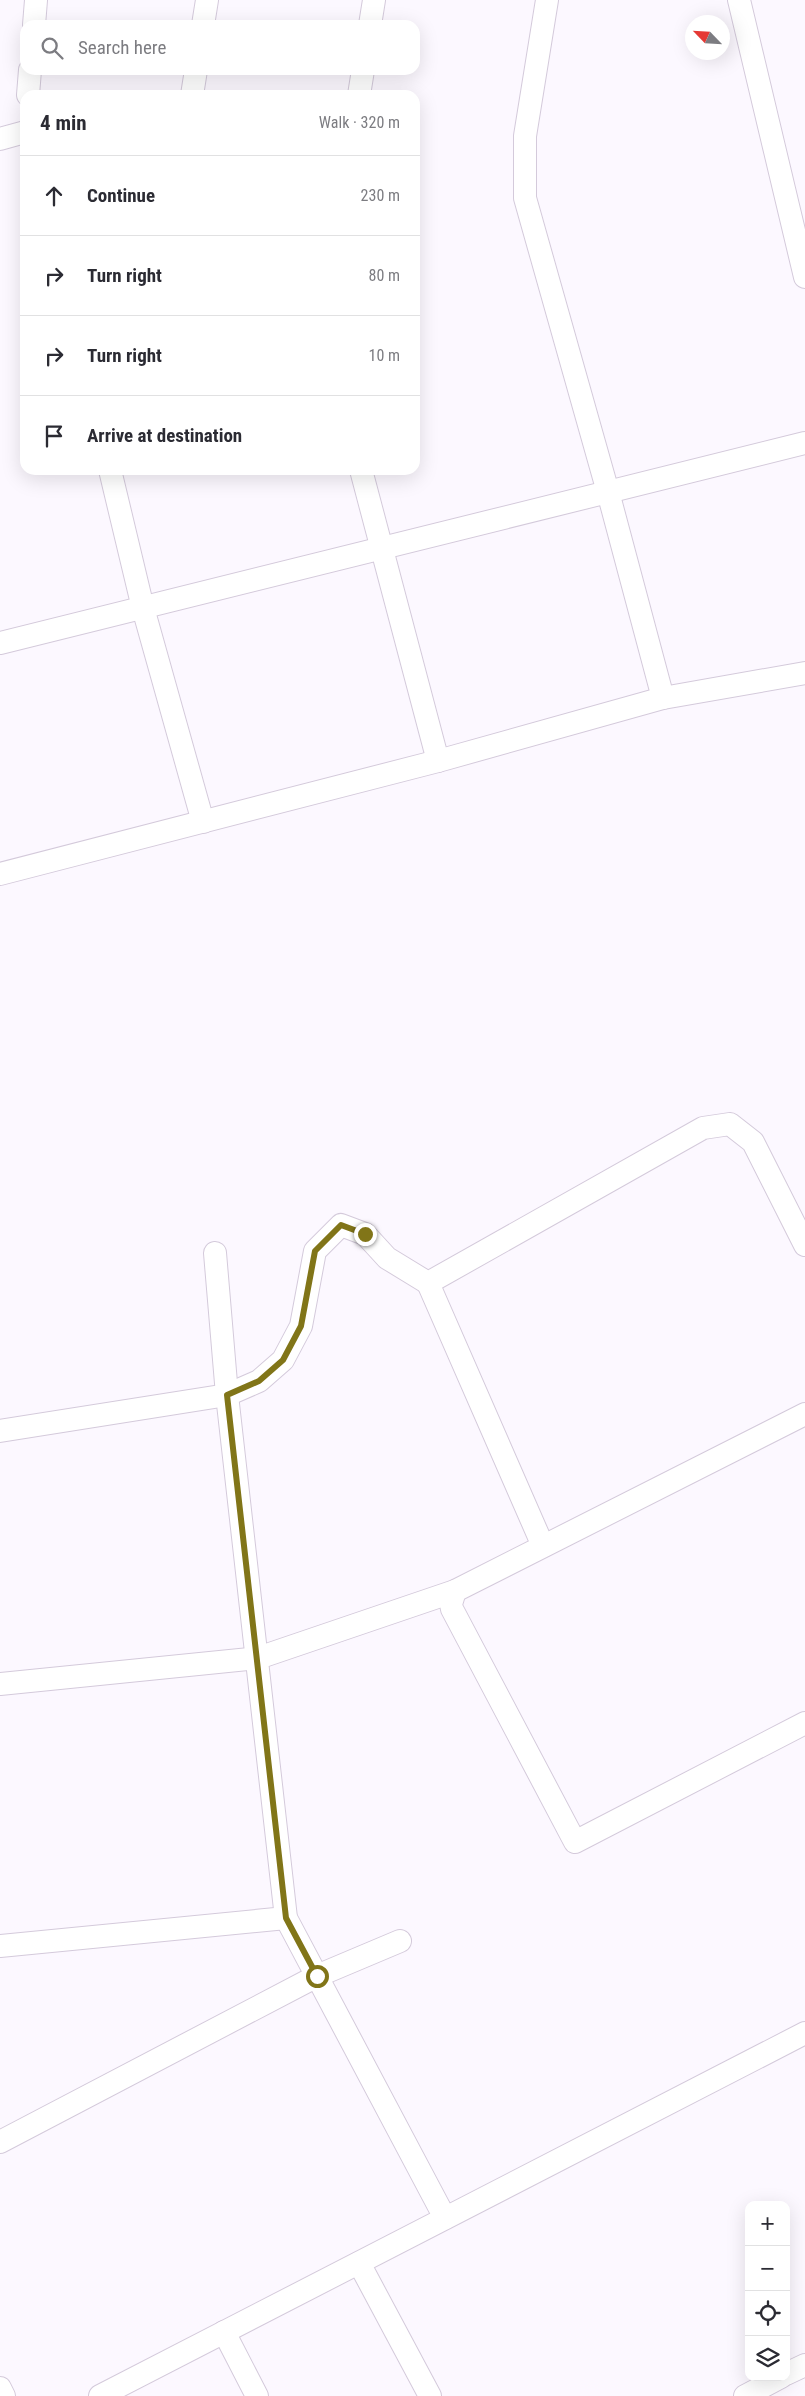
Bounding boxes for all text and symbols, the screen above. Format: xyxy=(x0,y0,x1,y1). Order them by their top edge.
north arrow xyxy=(685,15,730,60)
search box xyxy=(20,20,420,75)
icon: search xyxy=(38,34,66,62)
text: Search here xyxy=(78,36,166,59)
text: 4 min xyxy=(40,111,87,135)
text: Walk · 320 m xyxy=(319,113,400,132)
icon: ahead xyxy=(40,182,68,210)
text: Continue xyxy=(87,184,155,207)
text: 230 m xyxy=(361,186,400,205)
icon: right xyxy=(40,262,68,290)
text: Turn right xyxy=(87,264,162,287)
text: 80 m xyxy=(368,266,400,285)
icon: right xyxy=(40,342,68,370)
text: Turn right xyxy=(87,344,162,367)
text: 10 m xyxy=(368,346,400,365)
icon: arrive xyxy=(40,422,68,450)
text: Arrive at destination xyxy=(87,424,242,447)
route end xyxy=(354,1223,377,1246)
route start xyxy=(306,1965,329,1988)
map controls xyxy=(745,2201,790,2381)
button: + xyxy=(745,2201,790,2246)
button: − xyxy=(745,2246,790,2291)
button: locate xyxy=(745,2291,790,2336)
button: layers xyxy=(745,2336,790,2381)

